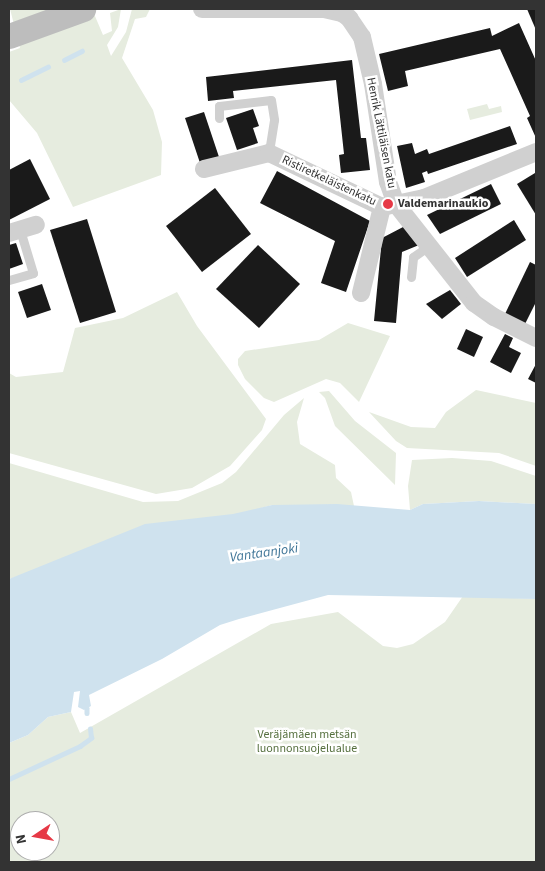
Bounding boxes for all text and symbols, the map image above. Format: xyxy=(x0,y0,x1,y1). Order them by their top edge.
street label: Henrik Lättiläisen katu xyxy=(363,76,399,190)
street label: Ristiretkeläistenkatu xyxy=(279,153,379,209)
place label: Valdemarinaukio xyxy=(398,197,488,211)
marker: Valdemarinaukio xyxy=(382,198,394,210)
water label: Vantaanjoki xyxy=(229,540,299,566)
park label: Veräjämäen metsän luonnonsuojelualue xyxy=(257,728,357,756)
north arrow xyxy=(10,811,60,861)
text: N xyxy=(11,832,32,846)

